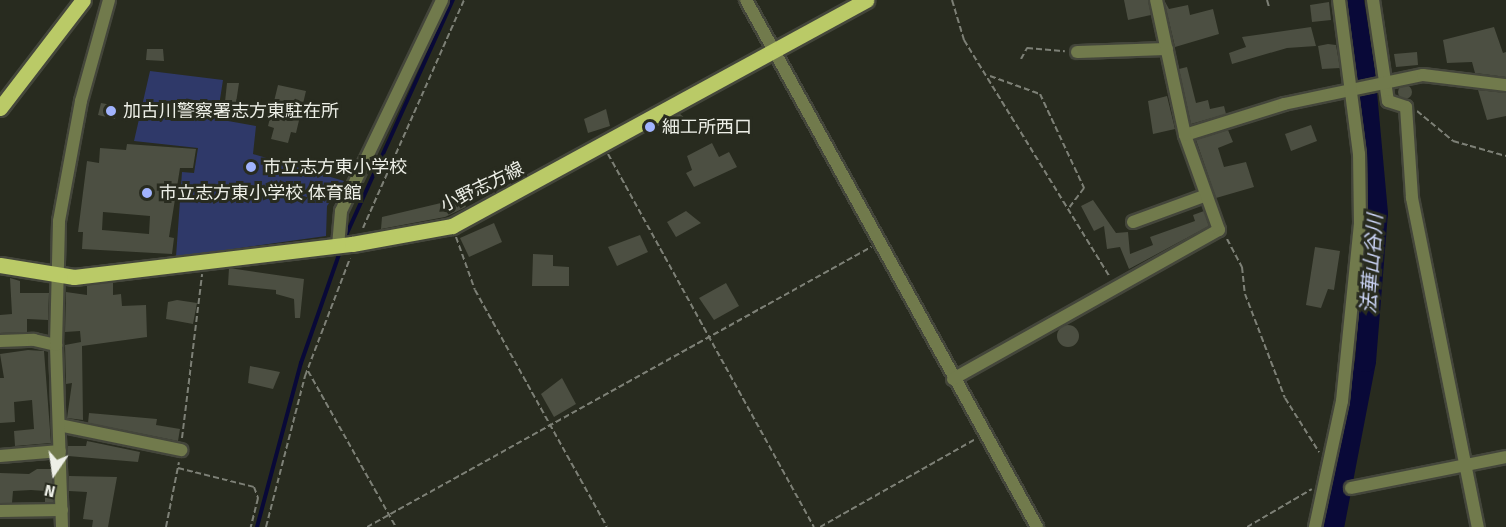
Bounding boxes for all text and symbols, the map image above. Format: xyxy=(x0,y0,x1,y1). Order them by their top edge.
place label: 加古川警察署志方東駐在所 xyxy=(123,100,339,122)
marker: 加古川警察署志方東駐在所 xyxy=(104,104,118,118)
place label: 細工所西口 xyxy=(662,116,752,138)
marker: 細工所西口 xyxy=(643,120,657,134)
place label: 市立志方東小学校 xyxy=(263,156,407,178)
street label: 小野志方線 xyxy=(437,158,527,216)
marker: 市立志方東小学校 xyxy=(244,160,258,174)
place label: 市立志方東小学校 体育館 xyxy=(159,182,362,204)
marker: 市立志方東小学校 体育館 xyxy=(140,186,154,200)
water label: 法華山谷川 xyxy=(1357,213,1387,315)
north arrow xyxy=(24,443,84,503)
text: N xyxy=(43,481,57,501)

